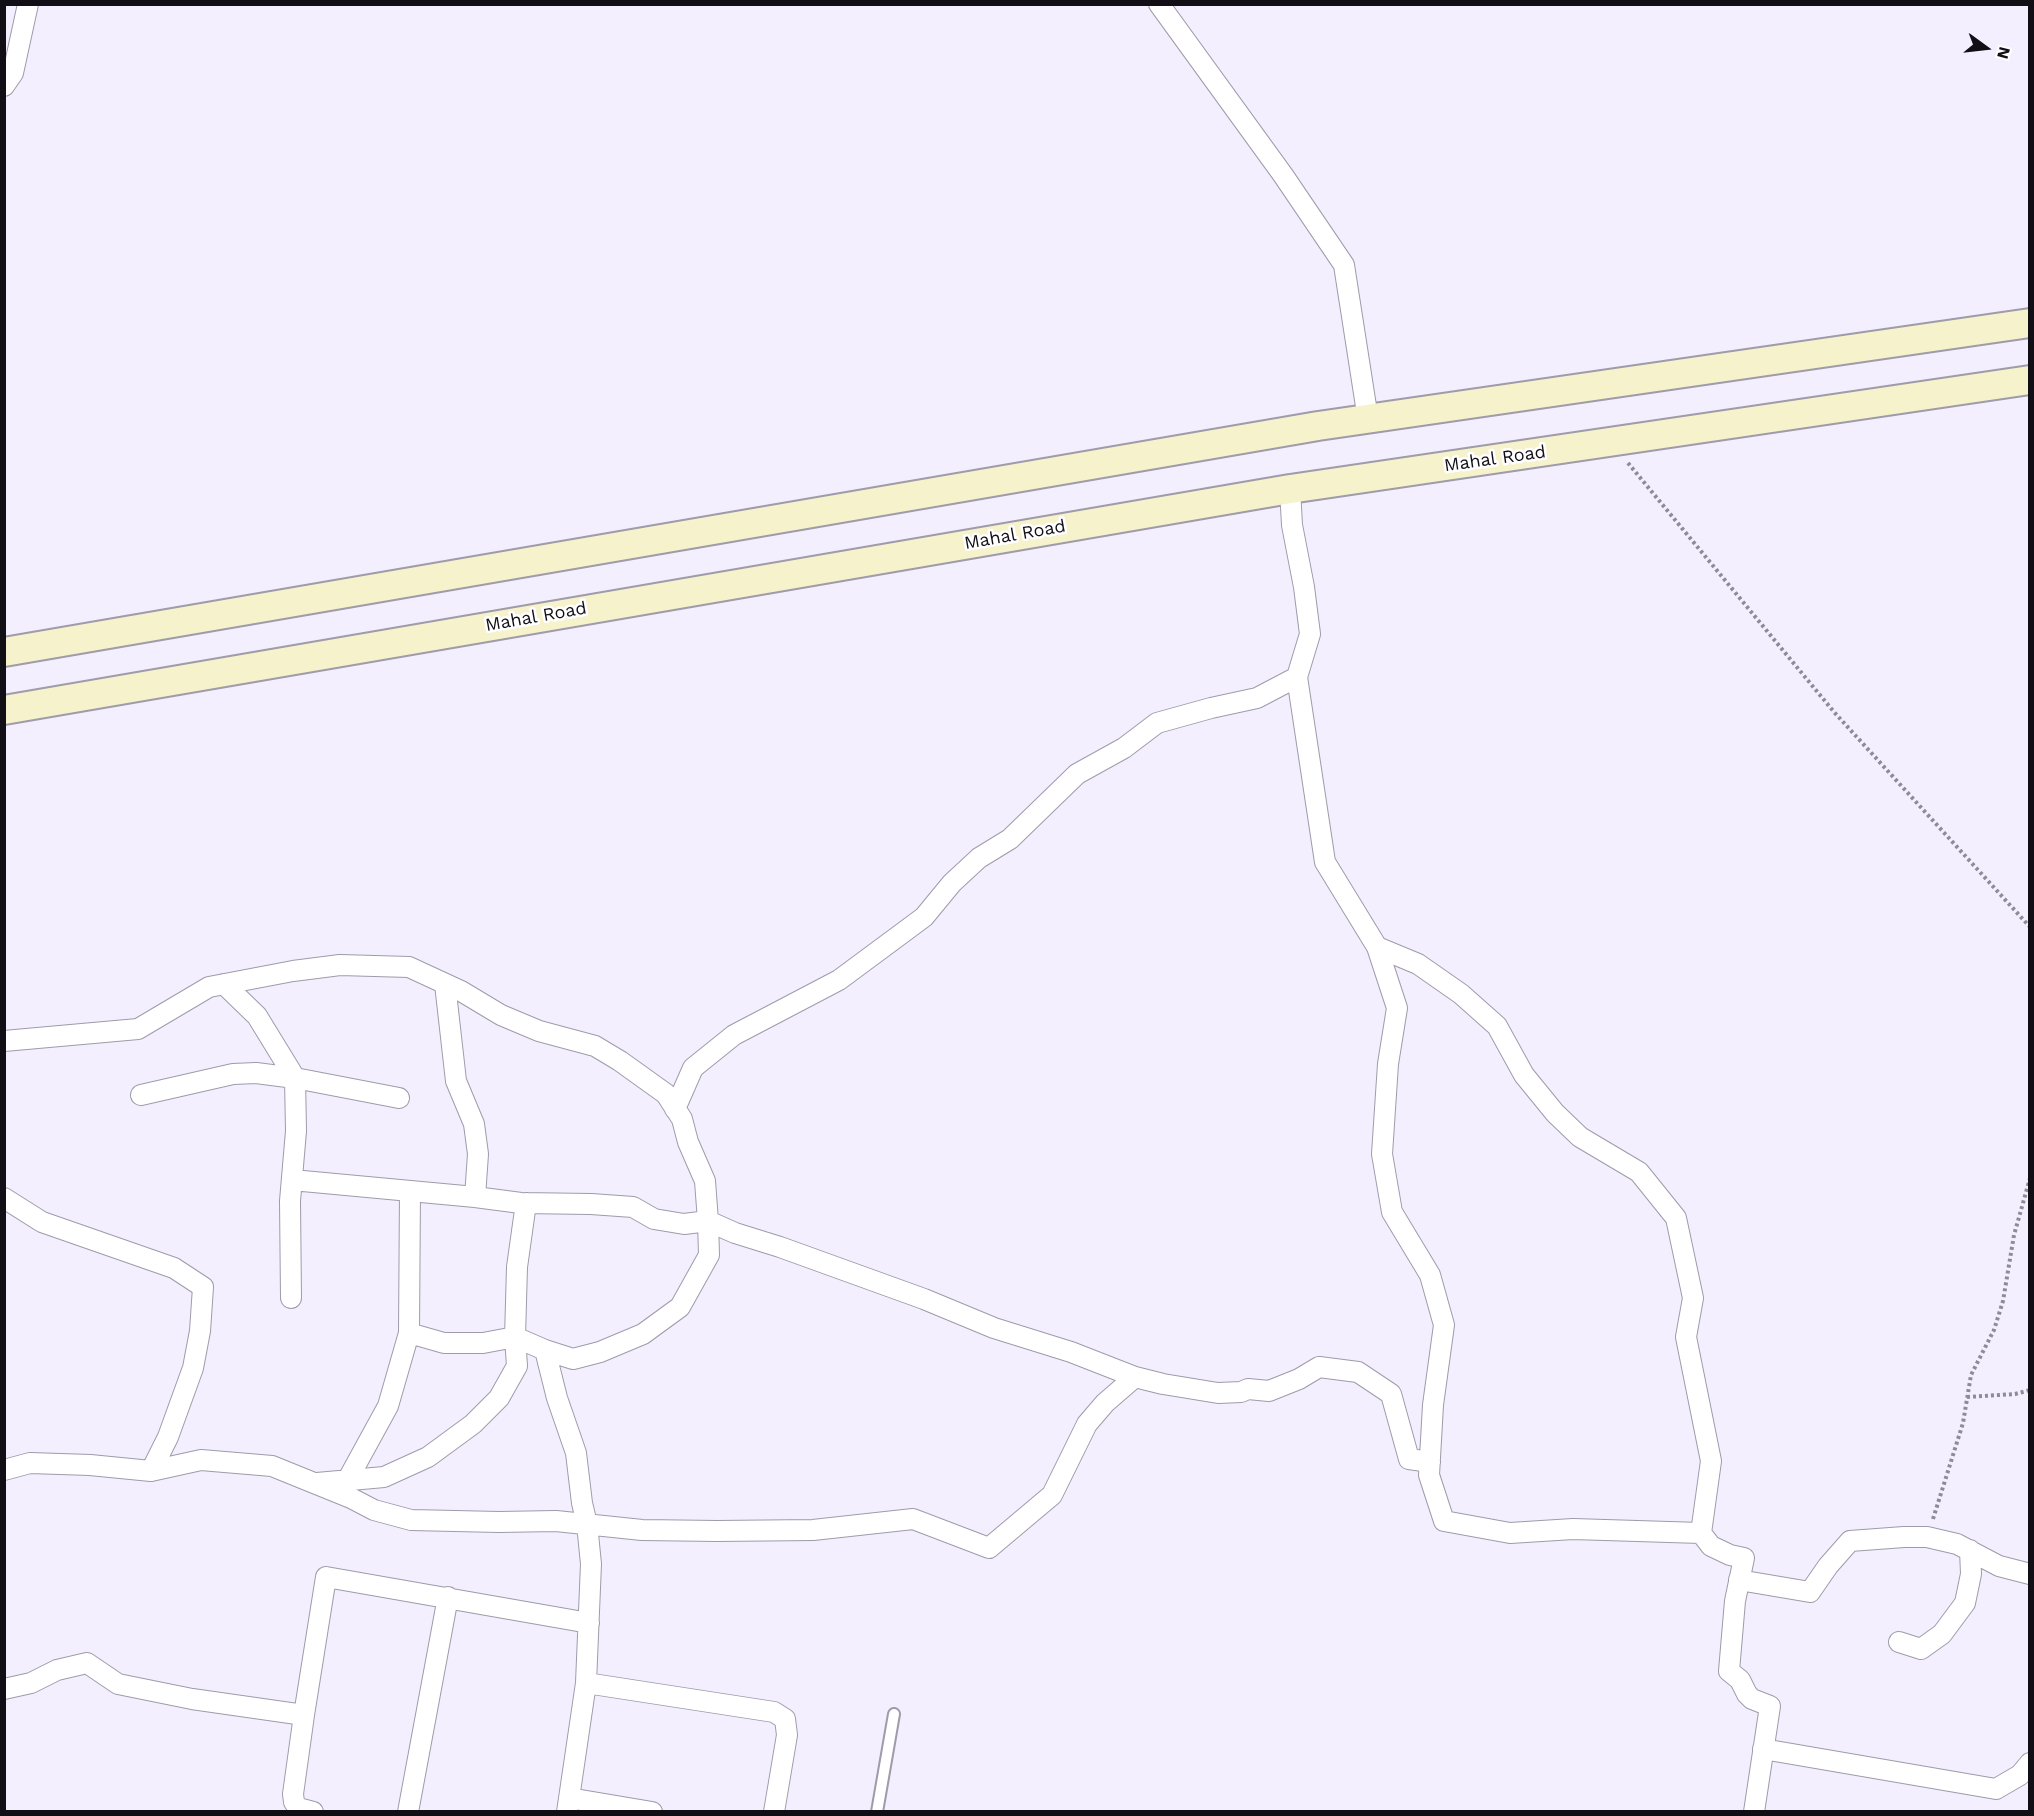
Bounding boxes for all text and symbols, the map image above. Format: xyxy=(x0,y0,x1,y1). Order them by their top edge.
north arrow xyxy=(1956,18,2016,78)
text: N xyxy=(1993,45,2015,61)
street label: Mahal Road xyxy=(1443,441,1547,477)
street label: Mahal Road xyxy=(963,515,1067,555)
street label: Mahal Road xyxy=(484,597,588,637)

